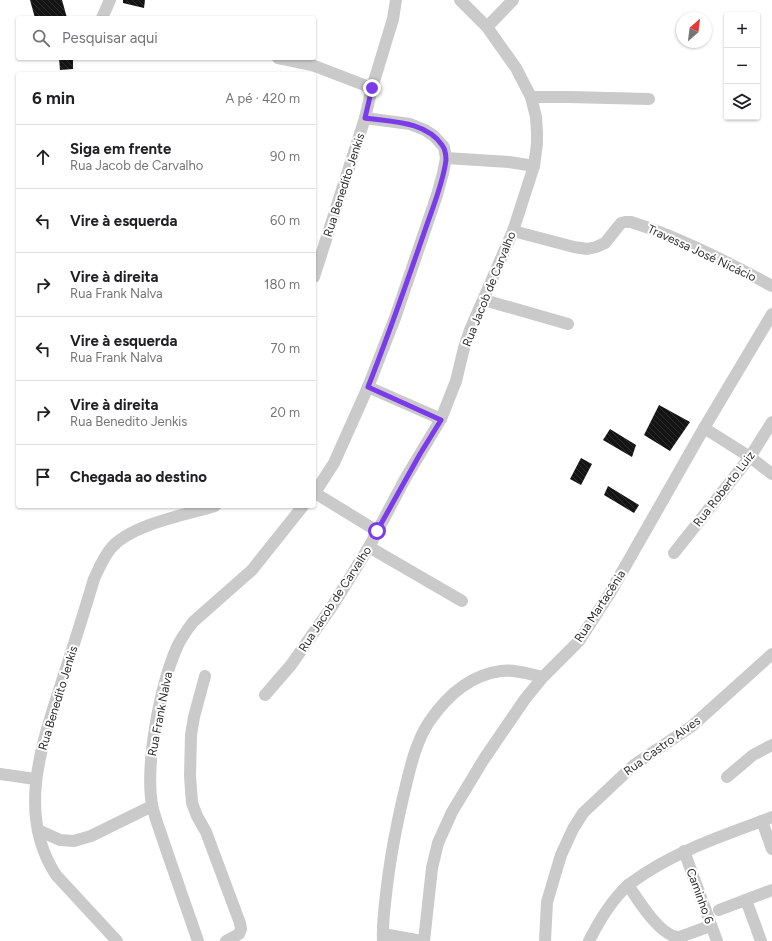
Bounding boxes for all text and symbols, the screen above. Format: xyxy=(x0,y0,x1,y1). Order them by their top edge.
north arrow xyxy=(676,12,712,48)
map controls xyxy=(724,12,760,120)
button: + xyxy=(724,12,760,48)
search box xyxy=(16,16,316,60)
icon: search xyxy=(30,27,52,49)
text: Pesquisar aqui xyxy=(62,29,158,47)
button: − xyxy=(724,48,760,84)
route end xyxy=(363,79,381,97)
button: layers xyxy=(724,84,760,120)
text: 6 min xyxy=(32,88,75,108)
text: A pé · 420 m xyxy=(226,91,300,106)
street label: Rua Benedito Jenkis xyxy=(321,131,368,239)
text: Siga em frente xyxy=(70,140,171,158)
icon: ahead xyxy=(32,146,54,168)
text: 90 m xyxy=(270,149,300,164)
text: Rua Jacob de Carvalho xyxy=(70,158,203,173)
icon: left xyxy=(32,210,54,232)
text: Vire à esquerda xyxy=(70,212,177,230)
text: 60 m xyxy=(270,213,300,228)
street label: Travessa José Nicácio xyxy=(645,222,759,284)
street label: Rua Jacob de Carvalho xyxy=(459,229,519,349)
text: Vire à direita xyxy=(70,268,159,286)
icon: right xyxy=(32,274,54,296)
text: 180 m xyxy=(264,277,300,292)
text: Rua Frank Nalva xyxy=(70,286,163,301)
text: Vire à esquerda xyxy=(70,332,177,350)
icon: left xyxy=(32,338,54,360)
text: 70 m xyxy=(270,341,300,356)
text: Rua Frank Nalva xyxy=(70,350,163,365)
text: Vire à direita xyxy=(70,396,159,414)
icon: right xyxy=(32,402,54,424)
text: 20 m xyxy=(270,405,300,420)
text: Rua Benedito Jenkis xyxy=(70,414,187,429)
street label: Rua Roberto Luiz xyxy=(690,449,758,529)
icon: arrive xyxy=(32,466,54,488)
text: Chegada ao destino xyxy=(70,468,207,486)
route start xyxy=(368,522,386,540)
street label: Rua Jacob de Carvalho xyxy=(296,544,374,654)
street label: Rua Martacênia xyxy=(572,567,628,645)
street label: Rua Benedito Jenkis xyxy=(35,644,81,752)
street label: Rua Frank Nalva xyxy=(145,671,175,757)
street label: Rua Castro Alves xyxy=(621,713,703,778)
street label: Caminho 6 xyxy=(684,866,717,926)

